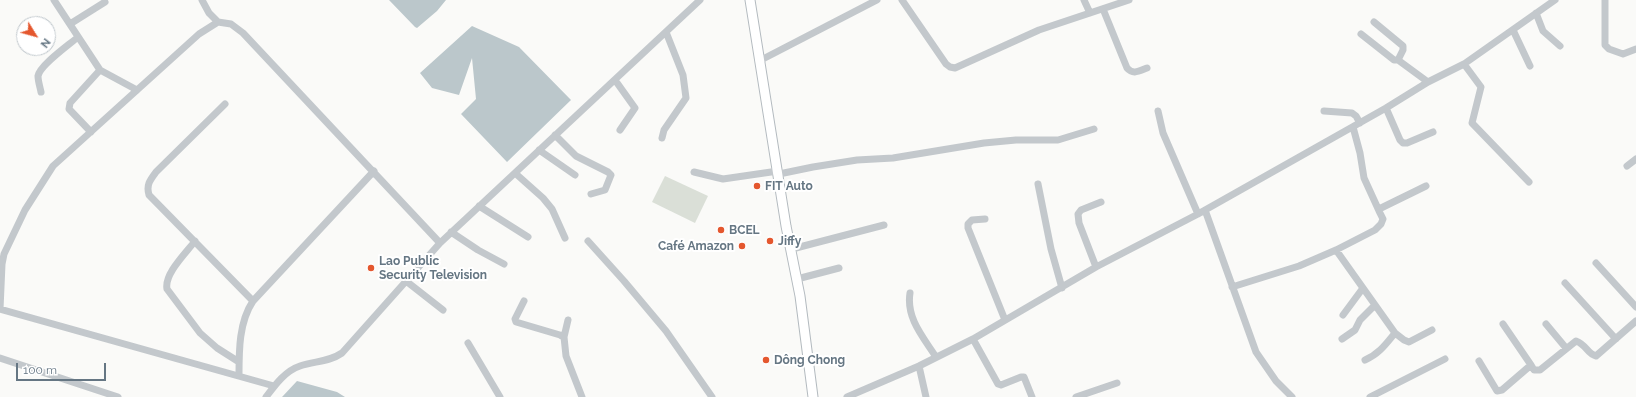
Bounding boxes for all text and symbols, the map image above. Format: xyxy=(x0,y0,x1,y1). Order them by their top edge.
north arrow xyxy=(16,16,56,56)
text: N xyxy=(37,36,53,50)
place label: FIT Auto xyxy=(765,179,813,193)
marker: FIT Auto xyxy=(752,181,762,191)
place label: BCEL xyxy=(729,223,760,237)
marker: BCEL xyxy=(716,225,726,235)
place label: Jiffy xyxy=(778,234,801,248)
marker: Jiffy xyxy=(765,236,775,246)
place label: Café Amazon xyxy=(658,239,734,253)
marker: Café Amazon xyxy=(737,241,747,251)
place label: Lao Public Security Television xyxy=(379,254,487,282)
marker: Lao Public Security Television xyxy=(366,263,376,273)
place label: Dông Chong xyxy=(774,353,845,367)
scale bar xyxy=(18,355,108,381)
marker: Dông Chong xyxy=(761,355,771,365)
text: 100 m xyxy=(23,363,57,377)

